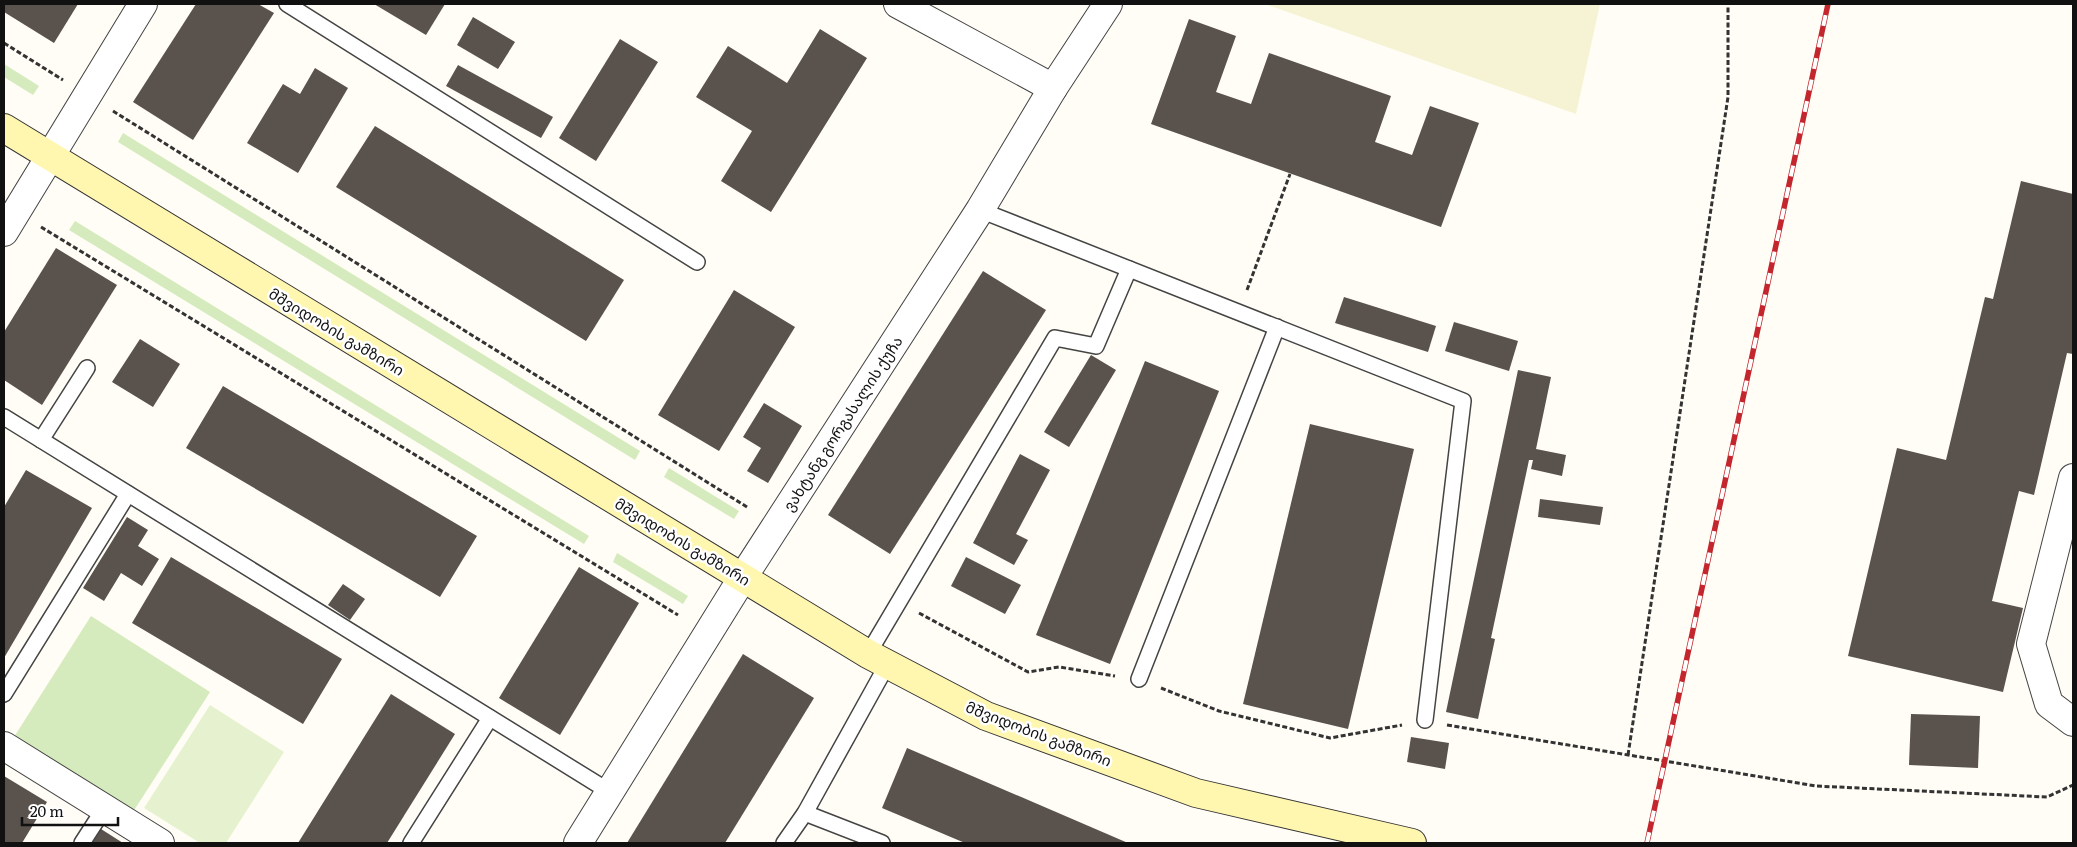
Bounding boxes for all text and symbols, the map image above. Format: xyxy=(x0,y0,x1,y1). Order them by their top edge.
street label: მშვიდობის გამზირი xyxy=(265,281,409,381)
street label: ვახტანგ გორგასალის ქუჩა xyxy=(777,331,907,515)
street label: მშვიდობის გამზირი xyxy=(611,491,755,591)
street label: მშვიდობის გამზირი xyxy=(963,695,1115,771)
scale bar xyxy=(22,794,119,826)
text: 20 m xyxy=(30,799,64,822)

